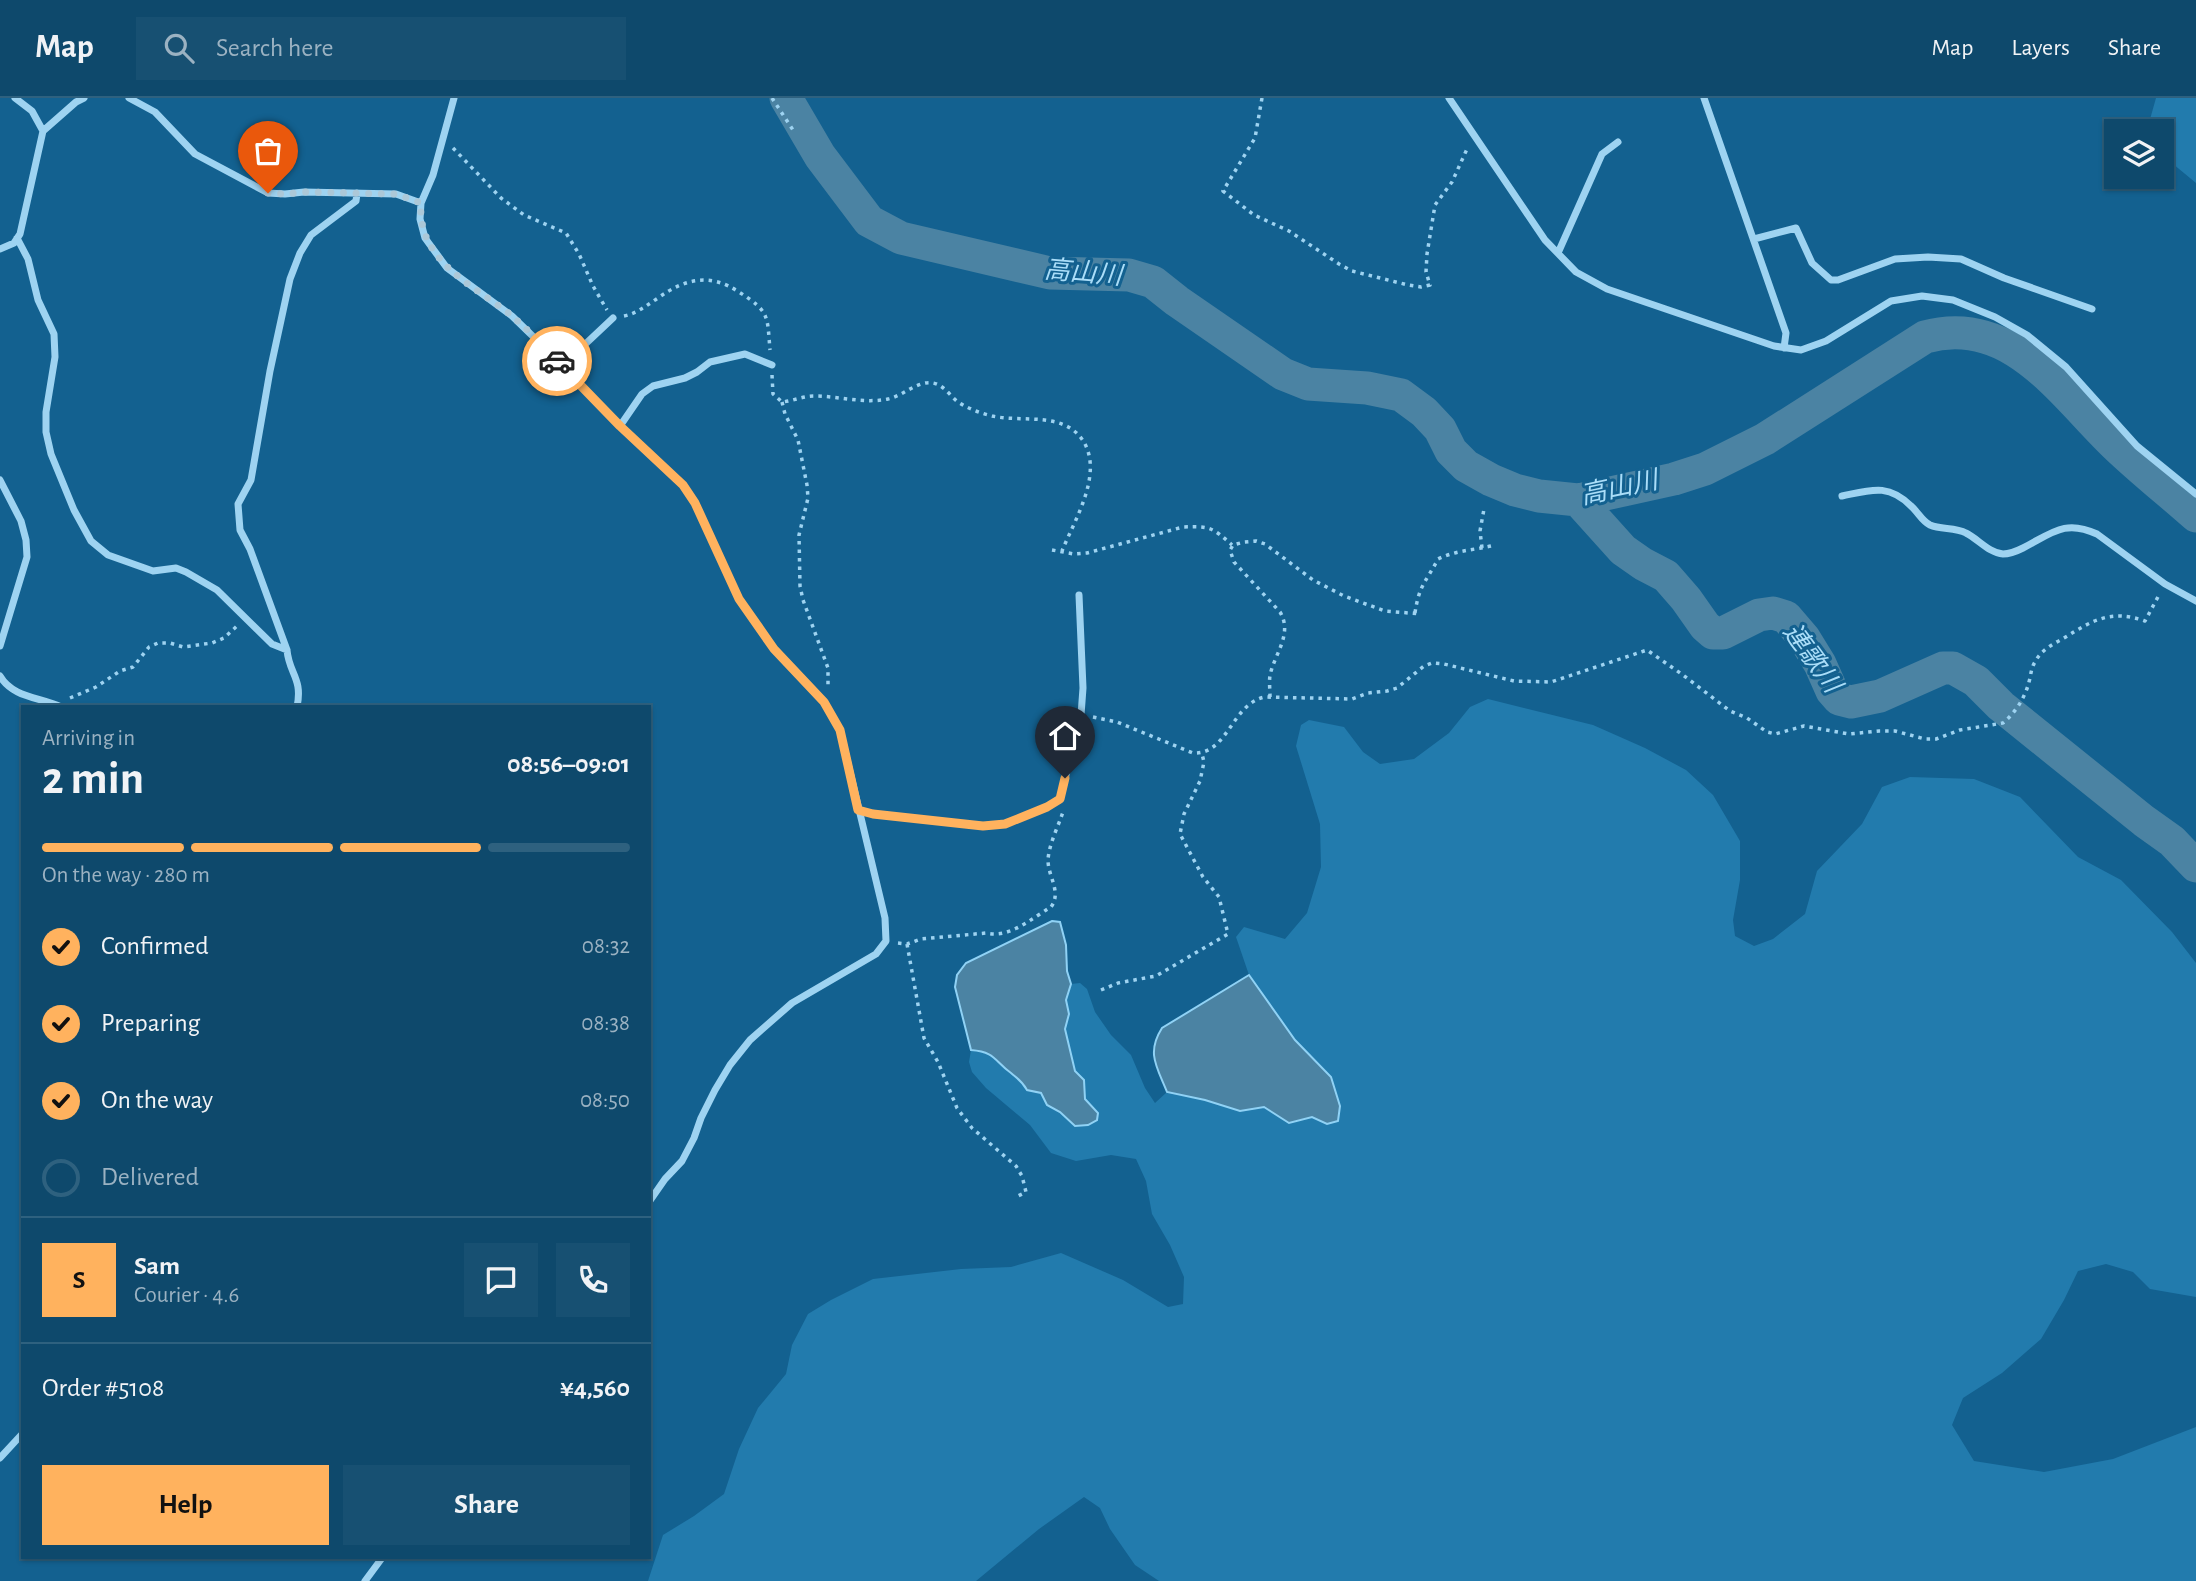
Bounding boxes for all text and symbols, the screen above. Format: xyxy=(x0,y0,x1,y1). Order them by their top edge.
search box xyxy=(136,17,626,80)
icon: search xyxy=(160,29,198,67)
text: Map xyxy=(35,31,94,64)
text: Search here xyxy=(216,35,334,61)
text: Map xyxy=(1931,36,1973,60)
text: Layers xyxy=(2011,36,2070,60)
text: Share xyxy=(2108,36,2161,60)
map controls xyxy=(2104,119,2174,189)
button: layers xyxy=(2104,119,2174,189)
pin xyxy=(238,121,298,193)
icon: bag xyxy=(249,132,287,170)
water label: 高山川 xyxy=(1043,256,1126,290)
courier xyxy=(522,326,592,396)
icon: car xyxy=(538,342,576,380)
water label: 高山川 xyxy=(1578,466,1663,509)
water label: 連歌川 xyxy=(1779,618,1848,700)
pin xyxy=(1035,706,1095,778)
icon: home xyxy=(1046,717,1084,755)
text: Arriving in xyxy=(42,727,135,750)
text: 08:56–09:01 xyxy=(507,751,630,777)
text: 2 min xyxy=(42,756,144,802)
text: On the way · 280 m xyxy=(42,864,210,887)
icon: check xyxy=(42,928,80,966)
text: Confirmed xyxy=(101,933,209,959)
text: 08:32 xyxy=(582,935,630,958)
icon: check xyxy=(42,1005,80,1043)
text: Preparing xyxy=(101,1010,200,1036)
text: 08:38 xyxy=(581,1012,630,1035)
icon: check xyxy=(42,1082,80,1120)
text: On the way xyxy=(101,1087,213,1113)
text: 08:50 xyxy=(580,1089,630,1112)
text: Delivered xyxy=(101,1164,199,1190)
button: chat xyxy=(464,1243,538,1317)
button: phone xyxy=(556,1243,630,1317)
text: Sam xyxy=(134,1253,180,1279)
text: S xyxy=(73,1267,85,1293)
text: Courier · 4.6 xyxy=(134,1284,239,1307)
text: Order #5108 xyxy=(42,1375,164,1401)
text: ¥4,560 xyxy=(560,1375,630,1401)
button: Help xyxy=(42,1465,329,1545)
button: Share xyxy=(343,1465,630,1545)

